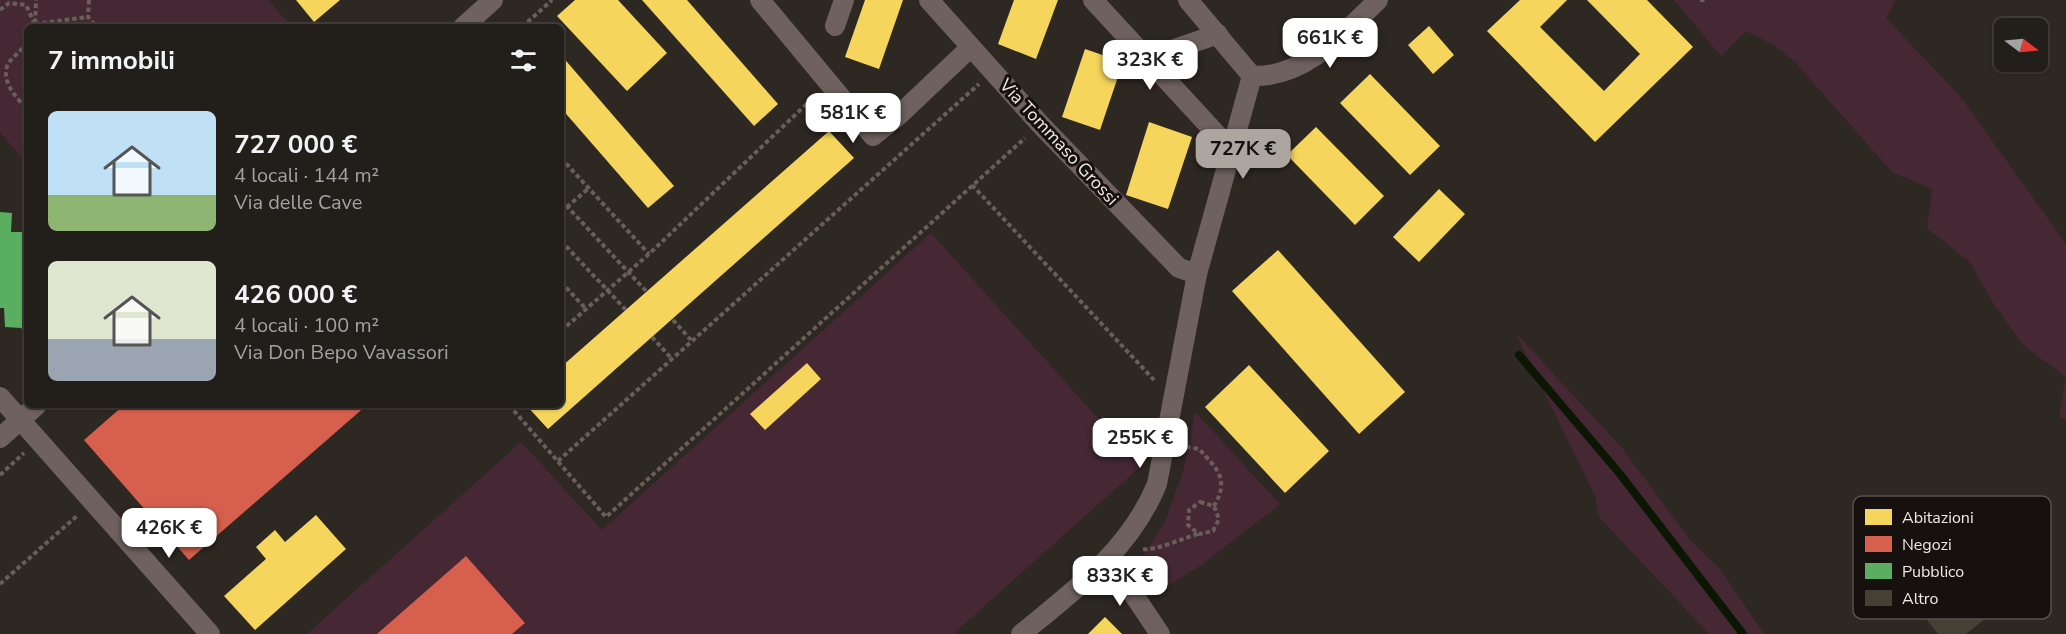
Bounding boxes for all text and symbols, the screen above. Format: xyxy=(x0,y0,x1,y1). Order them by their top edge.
pin: 661K € xyxy=(1281,18,1379,69)
north arrow xyxy=(1994,18,2048,72)
map controls xyxy=(1994,18,2048,72)
text: 661K € xyxy=(1297,24,1363,51)
pin: 323K € xyxy=(1101,40,1199,91)
text: 7 immobili xyxy=(48,43,175,78)
icon: filters xyxy=(507,44,540,77)
text: 323K € xyxy=(1117,46,1183,73)
street label: Via Tommaso Grossi xyxy=(993,73,1124,210)
pin: 581K € xyxy=(804,93,902,144)
text: 581K € xyxy=(820,99,886,126)
text: 727 000 € xyxy=(234,127,357,162)
pin: 727K € xyxy=(1194,129,1292,180)
icon: home xyxy=(96,135,168,207)
text: 727K € xyxy=(1210,135,1276,162)
text: 4 locali · 144 m² xyxy=(234,162,379,189)
text: Via delle Cave xyxy=(234,189,362,216)
text: 426 000 € xyxy=(234,277,357,312)
icon: home xyxy=(96,285,168,357)
text: 4 locali · 100 m² xyxy=(234,312,379,339)
text: Via Don Bepo Vavassori xyxy=(234,339,449,366)
pin: 255K € xyxy=(1091,418,1189,469)
text: 255K € xyxy=(1107,424,1173,451)
legend xyxy=(1853,496,2051,619)
text: Abitazioni xyxy=(1902,507,1974,529)
pin: 426K € xyxy=(120,508,218,559)
text: 426K € xyxy=(136,514,202,541)
text: Negozi xyxy=(1902,534,1952,556)
pin: 833K € xyxy=(1071,556,1169,607)
text: Pubblico xyxy=(1902,561,1964,583)
text: 833K € xyxy=(1087,562,1153,589)
text: Altro xyxy=(1902,588,1938,610)

